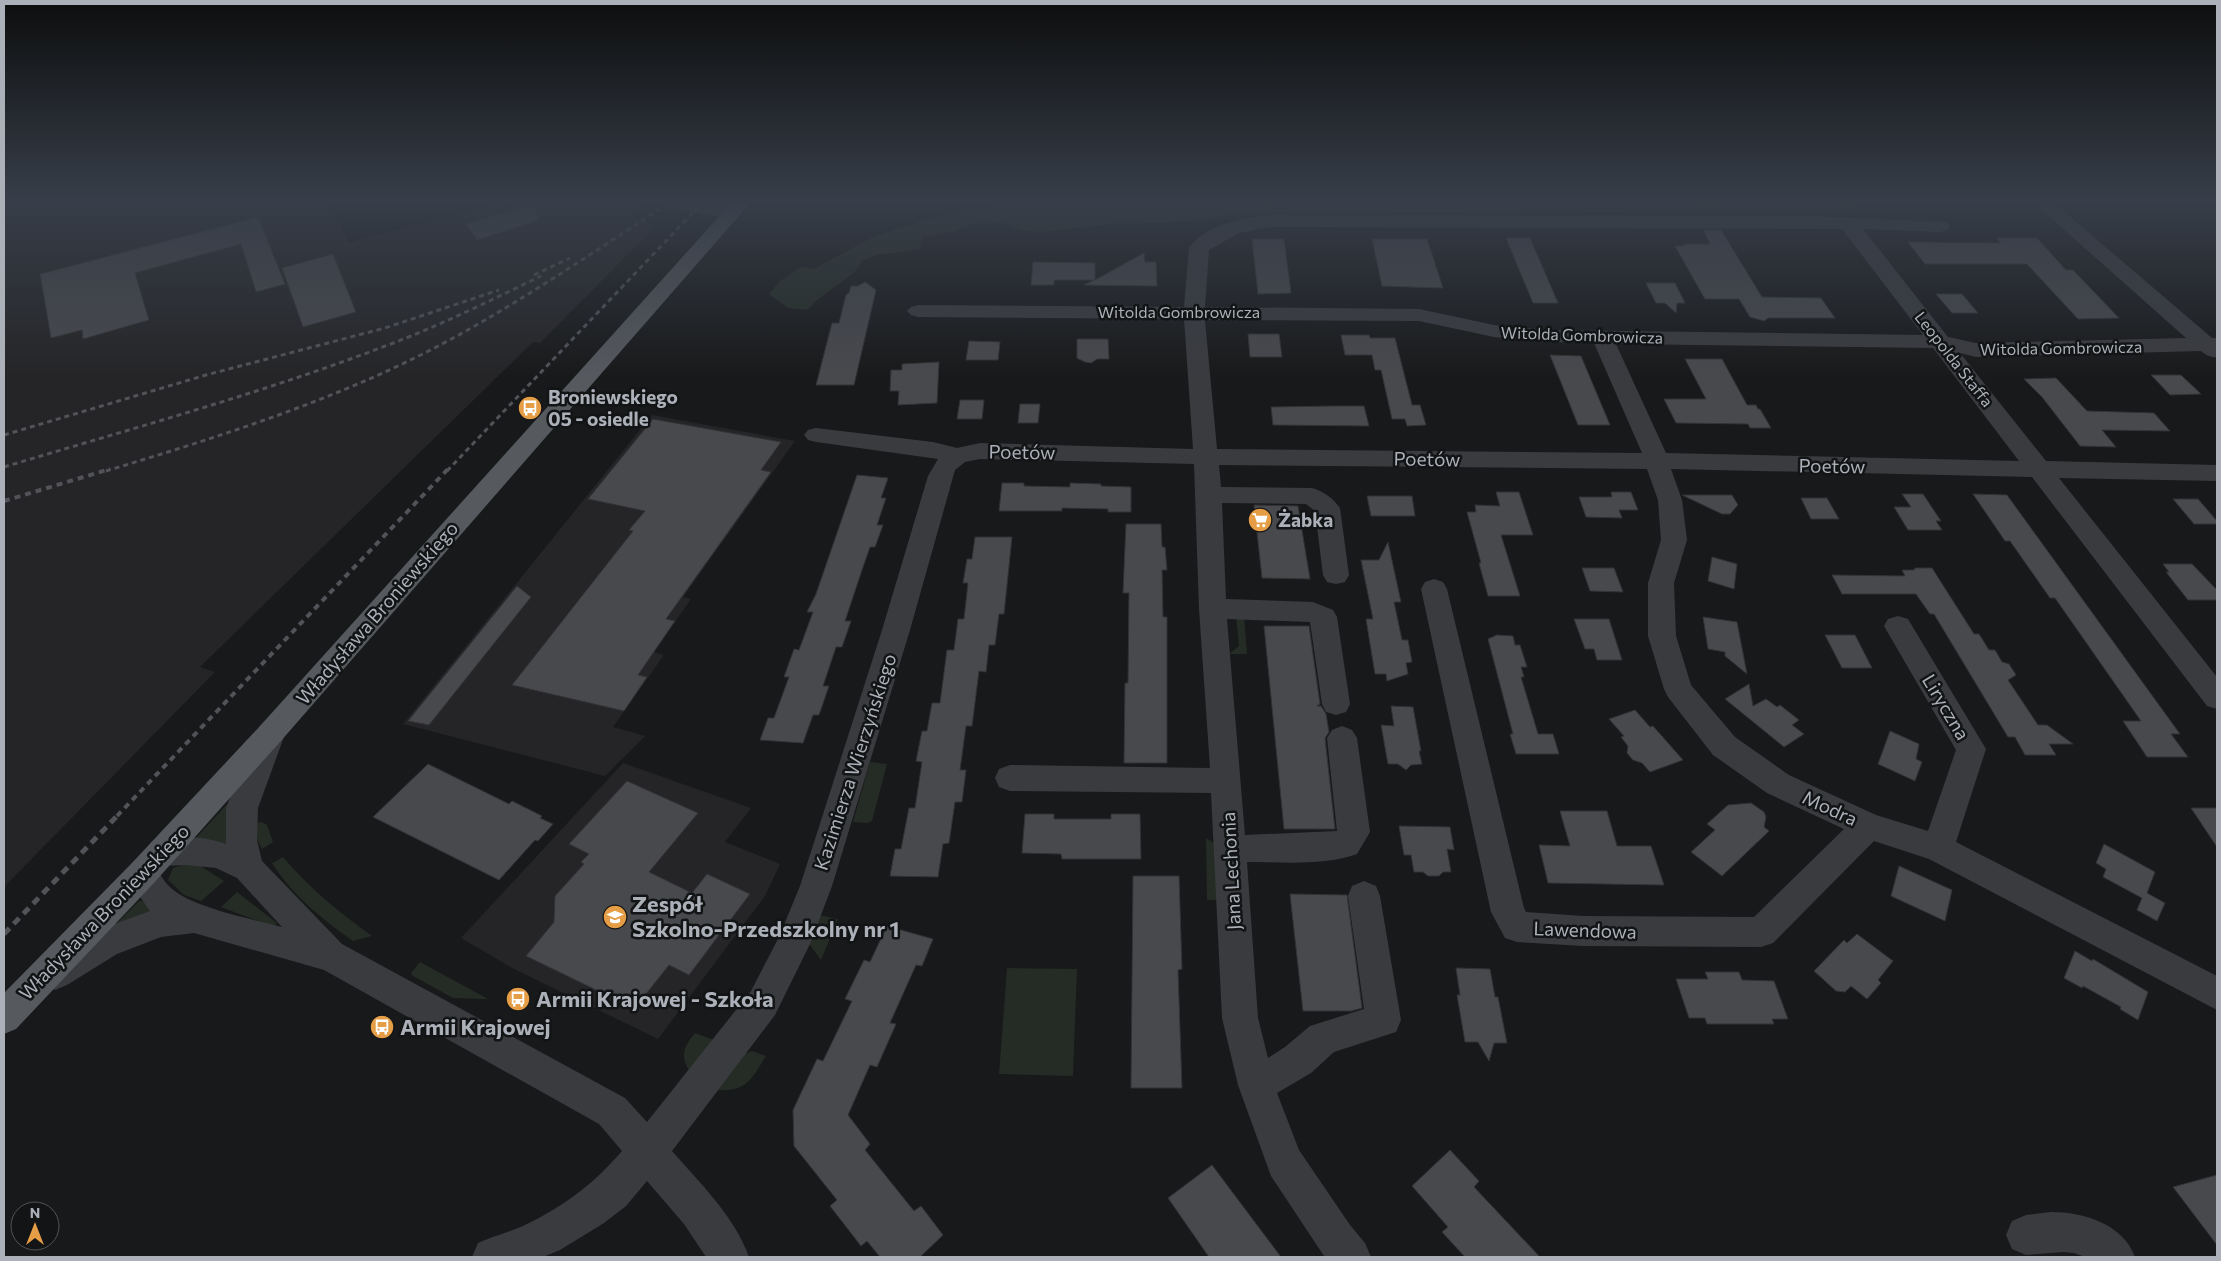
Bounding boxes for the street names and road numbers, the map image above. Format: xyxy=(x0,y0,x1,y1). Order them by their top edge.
street label: Witolda Gombrowicza xyxy=(1098,302,1260,321)
street label: Leopolda Staffa xyxy=(1911,307,1997,410)
street label: Witolda Gombrowicza xyxy=(1501,322,1664,347)
street label: Witolda Gombrowicza xyxy=(1980,337,2142,358)
street label: Poetów xyxy=(988,439,1056,464)
street label: Poetów xyxy=(1393,446,1461,471)
street label: Poetów xyxy=(1798,453,1866,478)
street label: Władysława Broniewskiego xyxy=(291,516,462,709)
street label: Kazimierza Wierzyńskiego xyxy=(809,651,900,873)
street label: Liryczna xyxy=(1918,670,1975,744)
street label: Modra xyxy=(1799,785,1861,830)
street label: Jana Lechonia xyxy=(1216,811,1245,931)
street label: Władysława Broniewskiego xyxy=(14,819,194,1004)
street label: Lawendowa xyxy=(1533,916,1637,943)

